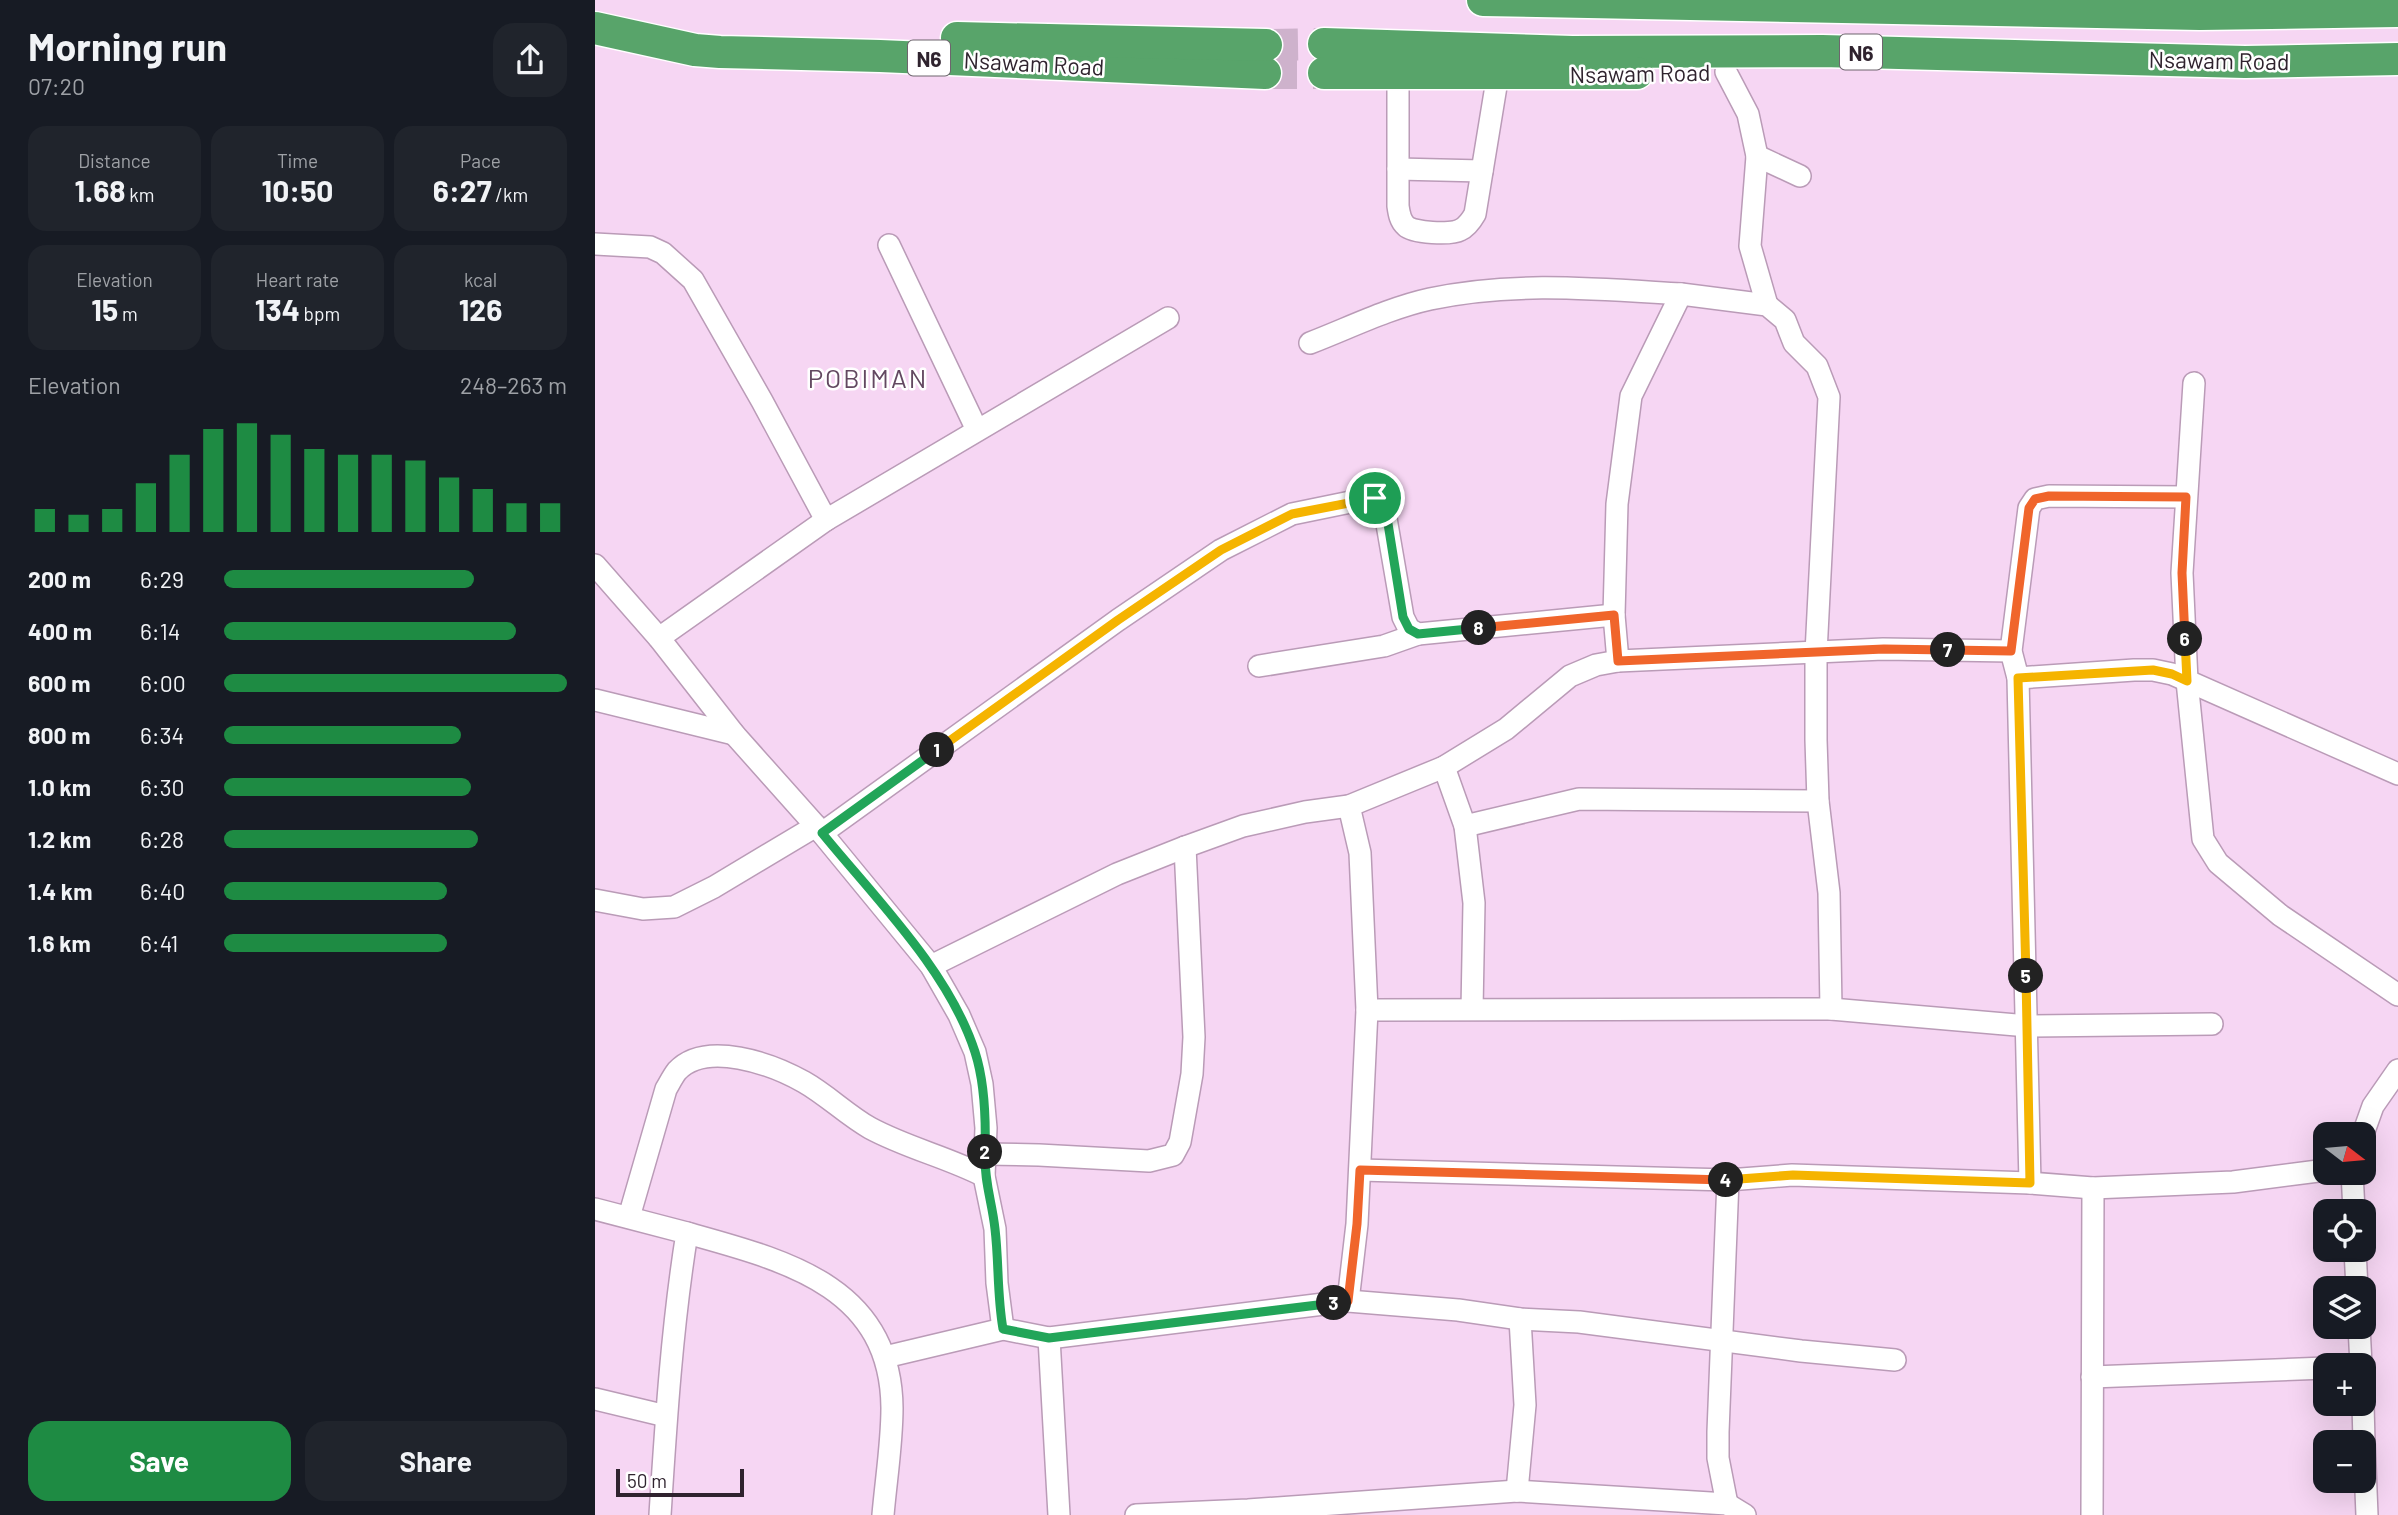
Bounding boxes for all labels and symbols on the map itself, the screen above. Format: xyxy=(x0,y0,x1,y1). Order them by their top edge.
road number: N6 xyxy=(1840,34,1882,70)
road number: N6 xyxy=(908,41,950,76)
street label: Nsawam Road xyxy=(963,45,1105,81)
street label: Nsawam Road xyxy=(2148,45,2290,75)
street label: Nsawam Road xyxy=(1569,58,1711,88)
district label: POBIMAN xyxy=(808,362,928,393)
pin xyxy=(1345,468,1405,528)
pin: 8 xyxy=(1461,610,1497,646)
pin: 6 xyxy=(2167,622,2203,656)
pin: 7 xyxy=(1931,632,1965,668)
pin: 1 xyxy=(919,732,955,768)
pin: 5 xyxy=(2009,958,2043,993)
north arrow xyxy=(2313,1122,2377,1185)
pin: 2 xyxy=(967,1134,1003,1170)
pin: 4 xyxy=(1709,1162,1743,1198)
pin: 3 xyxy=(1317,1286,1351,1320)
scale bar xyxy=(616,1466,744,1498)

